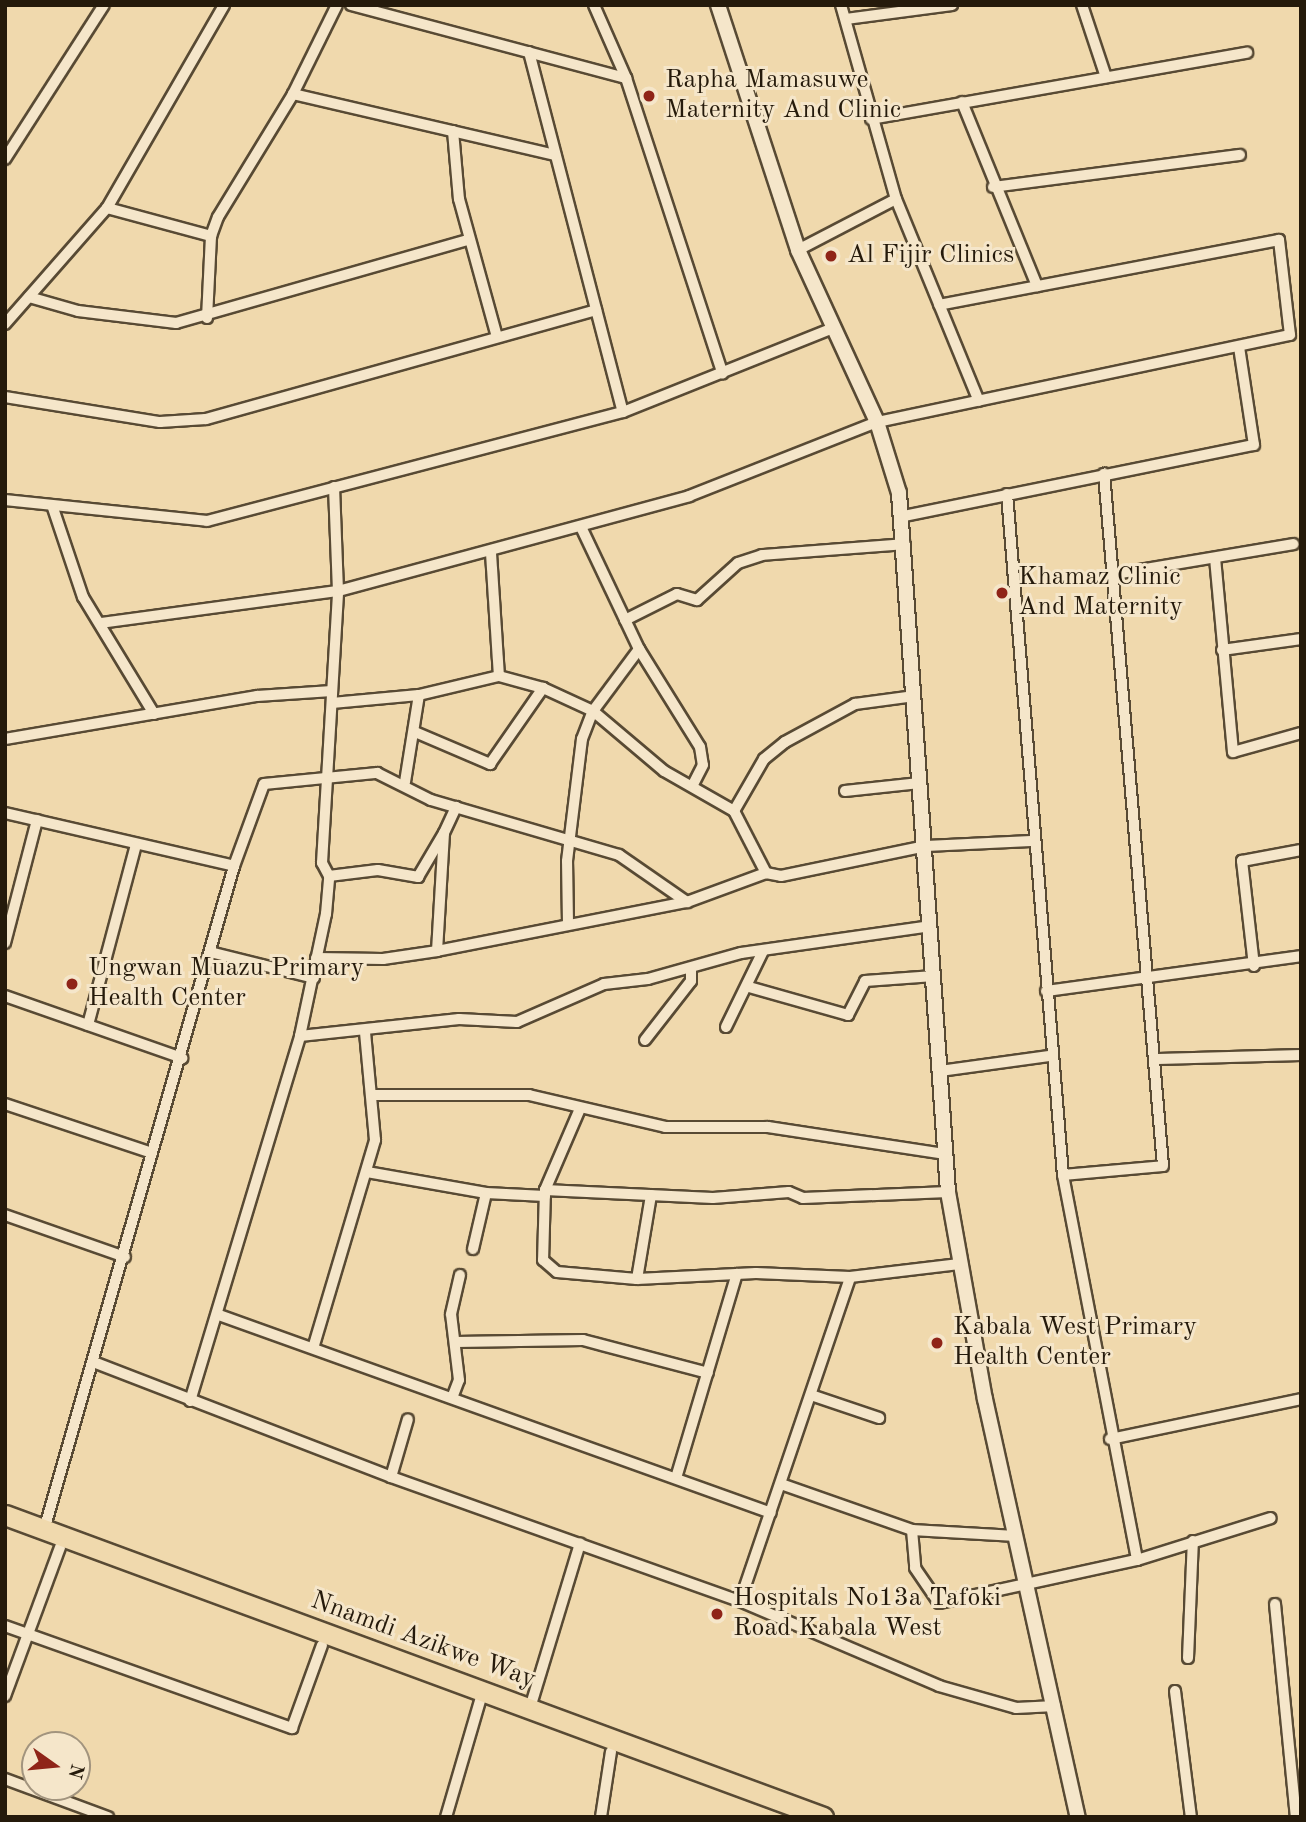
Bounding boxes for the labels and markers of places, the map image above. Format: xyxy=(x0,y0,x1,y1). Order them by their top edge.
place label: Rapha Mamasuwe Maternity And Clinic xyxy=(665,65,901,126)
marker: Rapha Mamasuwe Maternity And Clinic xyxy=(639,86,659,106)
place label: Al Fijir Clinics xyxy=(847,240,1014,272)
marker: Al Fijir Clinics xyxy=(821,246,841,266)
place label: Khamaz Clinic And Maternity xyxy=(1018,562,1183,624)
marker: Khamaz Clinic And Maternity xyxy=(992,583,1012,603)
place label: Ungwan Muazu Primary Health Center xyxy=(88,953,364,1014)
marker: Ungwan Muazu Primary Health Center xyxy=(62,974,82,994)
place label: Kabala West Primary Health Center xyxy=(953,1312,1197,1374)
marker: Kabala West Primary Health Center xyxy=(927,1333,947,1353)
place label: Hospitals No13a Tafoki Road Kabala West xyxy=(733,1583,1001,1644)
marker: Hospitals No13a Tafoki Road Kabala West xyxy=(707,1604,727,1624)

